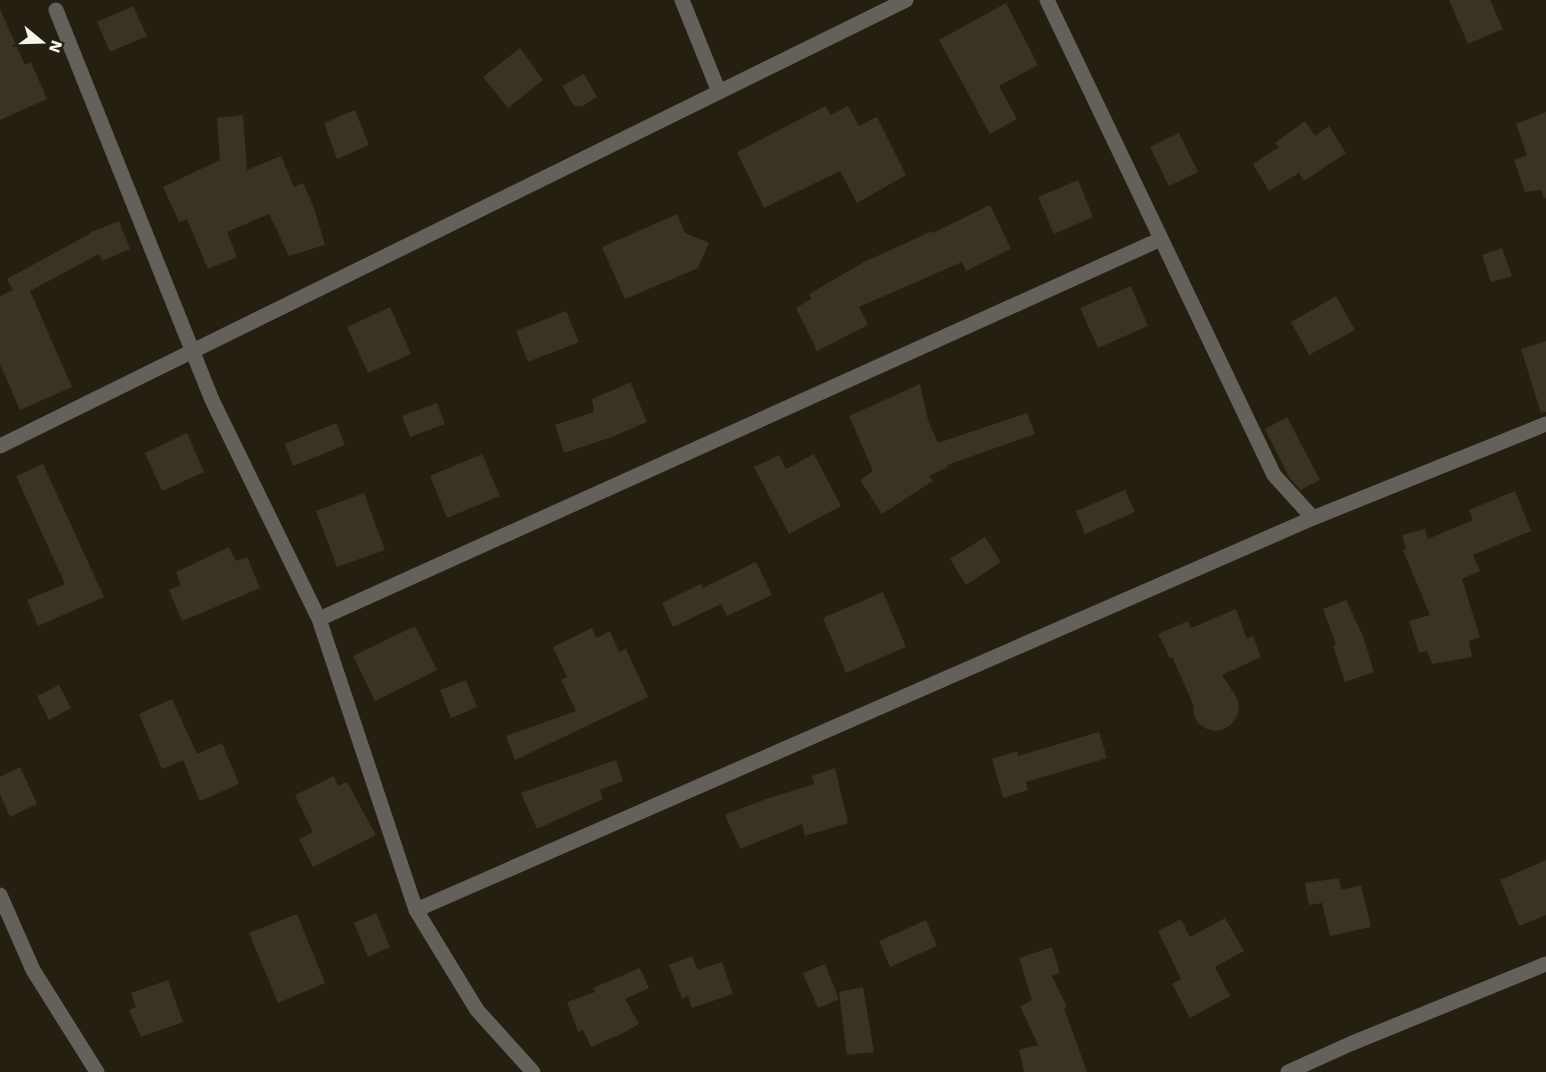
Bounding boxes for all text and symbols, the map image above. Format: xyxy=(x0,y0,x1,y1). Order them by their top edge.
north arrow xyxy=(12,12,72,72)
text: N xyxy=(45,38,67,55)

